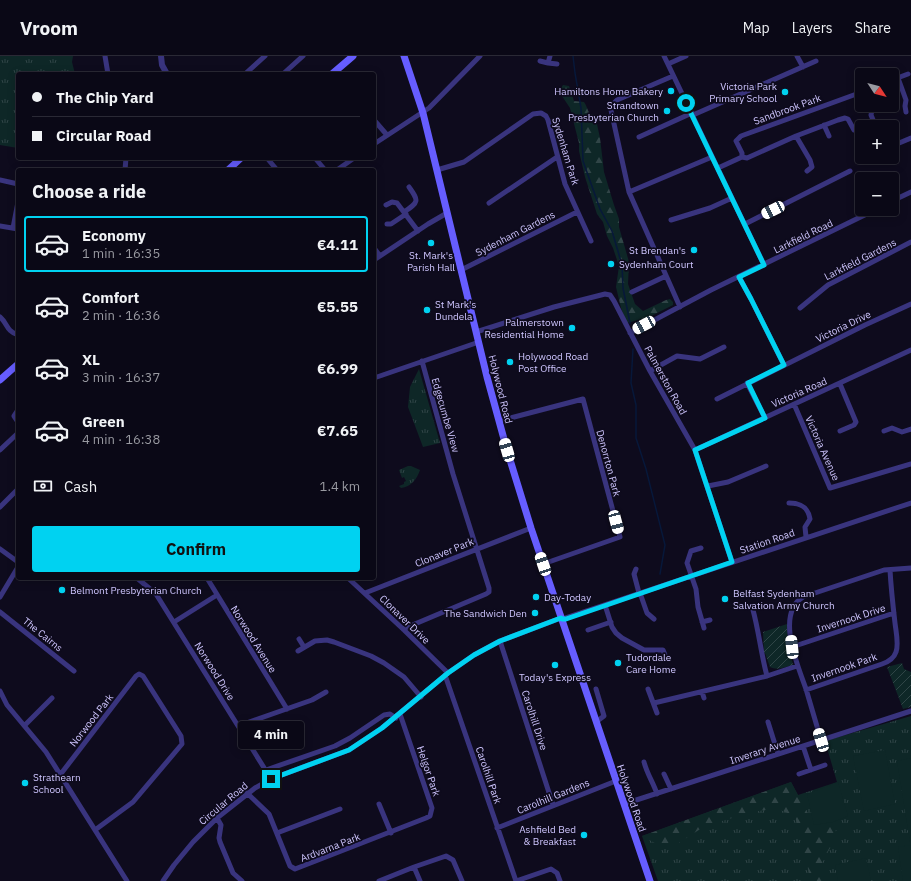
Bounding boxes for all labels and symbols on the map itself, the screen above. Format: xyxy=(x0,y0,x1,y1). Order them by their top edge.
north arrow xyxy=(855,68,899,112)
place label: Victoria Park Primary School xyxy=(709,80,778,105)
place label: Hamiltons Home Bakery xyxy=(554,85,663,98)
marker: Hamiltons Home Bakery xyxy=(666,86,676,96)
marker: Victoria Park Primary School xyxy=(780,87,790,97)
street label: Sandbrook Park xyxy=(752,91,823,128)
route start xyxy=(677,94,695,112)
place label: Strandtown Presbyterian Church xyxy=(568,99,659,124)
marker: Strandtown Presbyterian Church xyxy=(662,106,672,116)
street label: Sydenham Park xyxy=(549,116,582,187)
car xyxy=(760,199,786,221)
street label: Sydenham Gardens xyxy=(473,208,557,259)
street label: Larkfield Road xyxy=(771,217,835,256)
street label: Larkfield Gardens xyxy=(822,236,899,283)
marker: St. Mark's Parish Hall xyxy=(426,238,436,248)
place label: St Brendan's xyxy=(629,244,686,257)
marker: St Brendan's xyxy=(689,245,699,255)
place label: St. Mark's Parish Hall xyxy=(407,249,455,274)
place label: Sydenham Court xyxy=(619,258,694,271)
marker: Sydenham Court xyxy=(606,259,616,269)
place label: St Mark's Dundela xyxy=(435,298,476,323)
marker: St Mark's Dundela xyxy=(422,305,432,315)
street label: Victoria Drive xyxy=(814,307,873,345)
car xyxy=(631,314,657,336)
place label: Palmerstown Residential Home xyxy=(485,316,565,341)
marker: Palmerstown Residential Home xyxy=(567,323,577,333)
street label: Palmerston Road xyxy=(641,344,690,417)
place label: Holywood Road Post Office xyxy=(518,350,588,375)
street label: Holywood Road xyxy=(486,353,515,425)
marker: Holywood Road Post Office xyxy=(505,357,515,367)
street label: Victoria Road xyxy=(769,374,829,411)
street label: Edgecumbe View xyxy=(429,376,462,454)
street label: Victoria Avenue xyxy=(802,414,843,483)
street label: Denorrton Park xyxy=(593,428,624,498)
car xyxy=(498,437,516,463)
car xyxy=(607,509,625,535)
street label: Station Road xyxy=(738,526,796,557)
street label: Clonaver Park xyxy=(413,535,476,570)
car xyxy=(533,551,553,577)
place label: Belmont Presbyterian Church xyxy=(70,584,202,597)
marker: Belmont Presbyterian Church xyxy=(57,585,67,595)
place label: Belfast Sydenham Salvation Army Church xyxy=(733,587,835,612)
place label: Day-Today xyxy=(544,591,591,604)
street label: Clonaver Drive xyxy=(377,592,433,647)
marker: Day-Today xyxy=(531,592,541,602)
marker: Belfast Sydenham Salvation Army Church xyxy=(720,594,730,604)
street label: Invernook Drive xyxy=(815,601,888,636)
street label: Norwood Avenue xyxy=(228,603,280,676)
place label: The Sandwich Den xyxy=(444,607,527,620)
marker: The Sandwich Den xyxy=(530,608,540,618)
street label: The Cairns xyxy=(20,614,65,654)
car xyxy=(785,634,799,660)
street label: Norwood Drive xyxy=(191,640,238,703)
street label: Invernook Park xyxy=(810,650,879,685)
place label: Tudordale Care Home xyxy=(626,651,676,676)
marker: Tudordale Care Home xyxy=(613,658,623,668)
marker: Today's Express xyxy=(550,660,560,670)
place label: Today's Express xyxy=(519,671,591,684)
street label: Carolhill Drive xyxy=(519,688,551,752)
street label: Norwood Park xyxy=(67,691,117,749)
callout: 4 min xyxy=(238,721,304,749)
car xyxy=(812,727,830,753)
street label: Inverary Avenue xyxy=(728,732,803,767)
street label: Helgor Park xyxy=(414,744,443,799)
street label: Carolhill Park xyxy=(473,745,505,806)
street label: Holywood Road xyxy=(614,763,649,833)
route end xyxy=(262,770,280,788)
place label: Strathearn School xyxy=(33,771,81,796)
street label: Carolhill Gardens xyxy=(515,776,592,817)
marker: Strathearn School xyxy=(20,778,30,788)
street label: Circular Road xyxy=(196,779,251,828)
place label: Ashfield Bed & Breakfast xyxy=(519,823,576,848)
street label: Ardvarna Park xyxy=(298,830,363,865)
marker: Ashfield Bed & Breakfast xyxy=(579,830,589,840)

